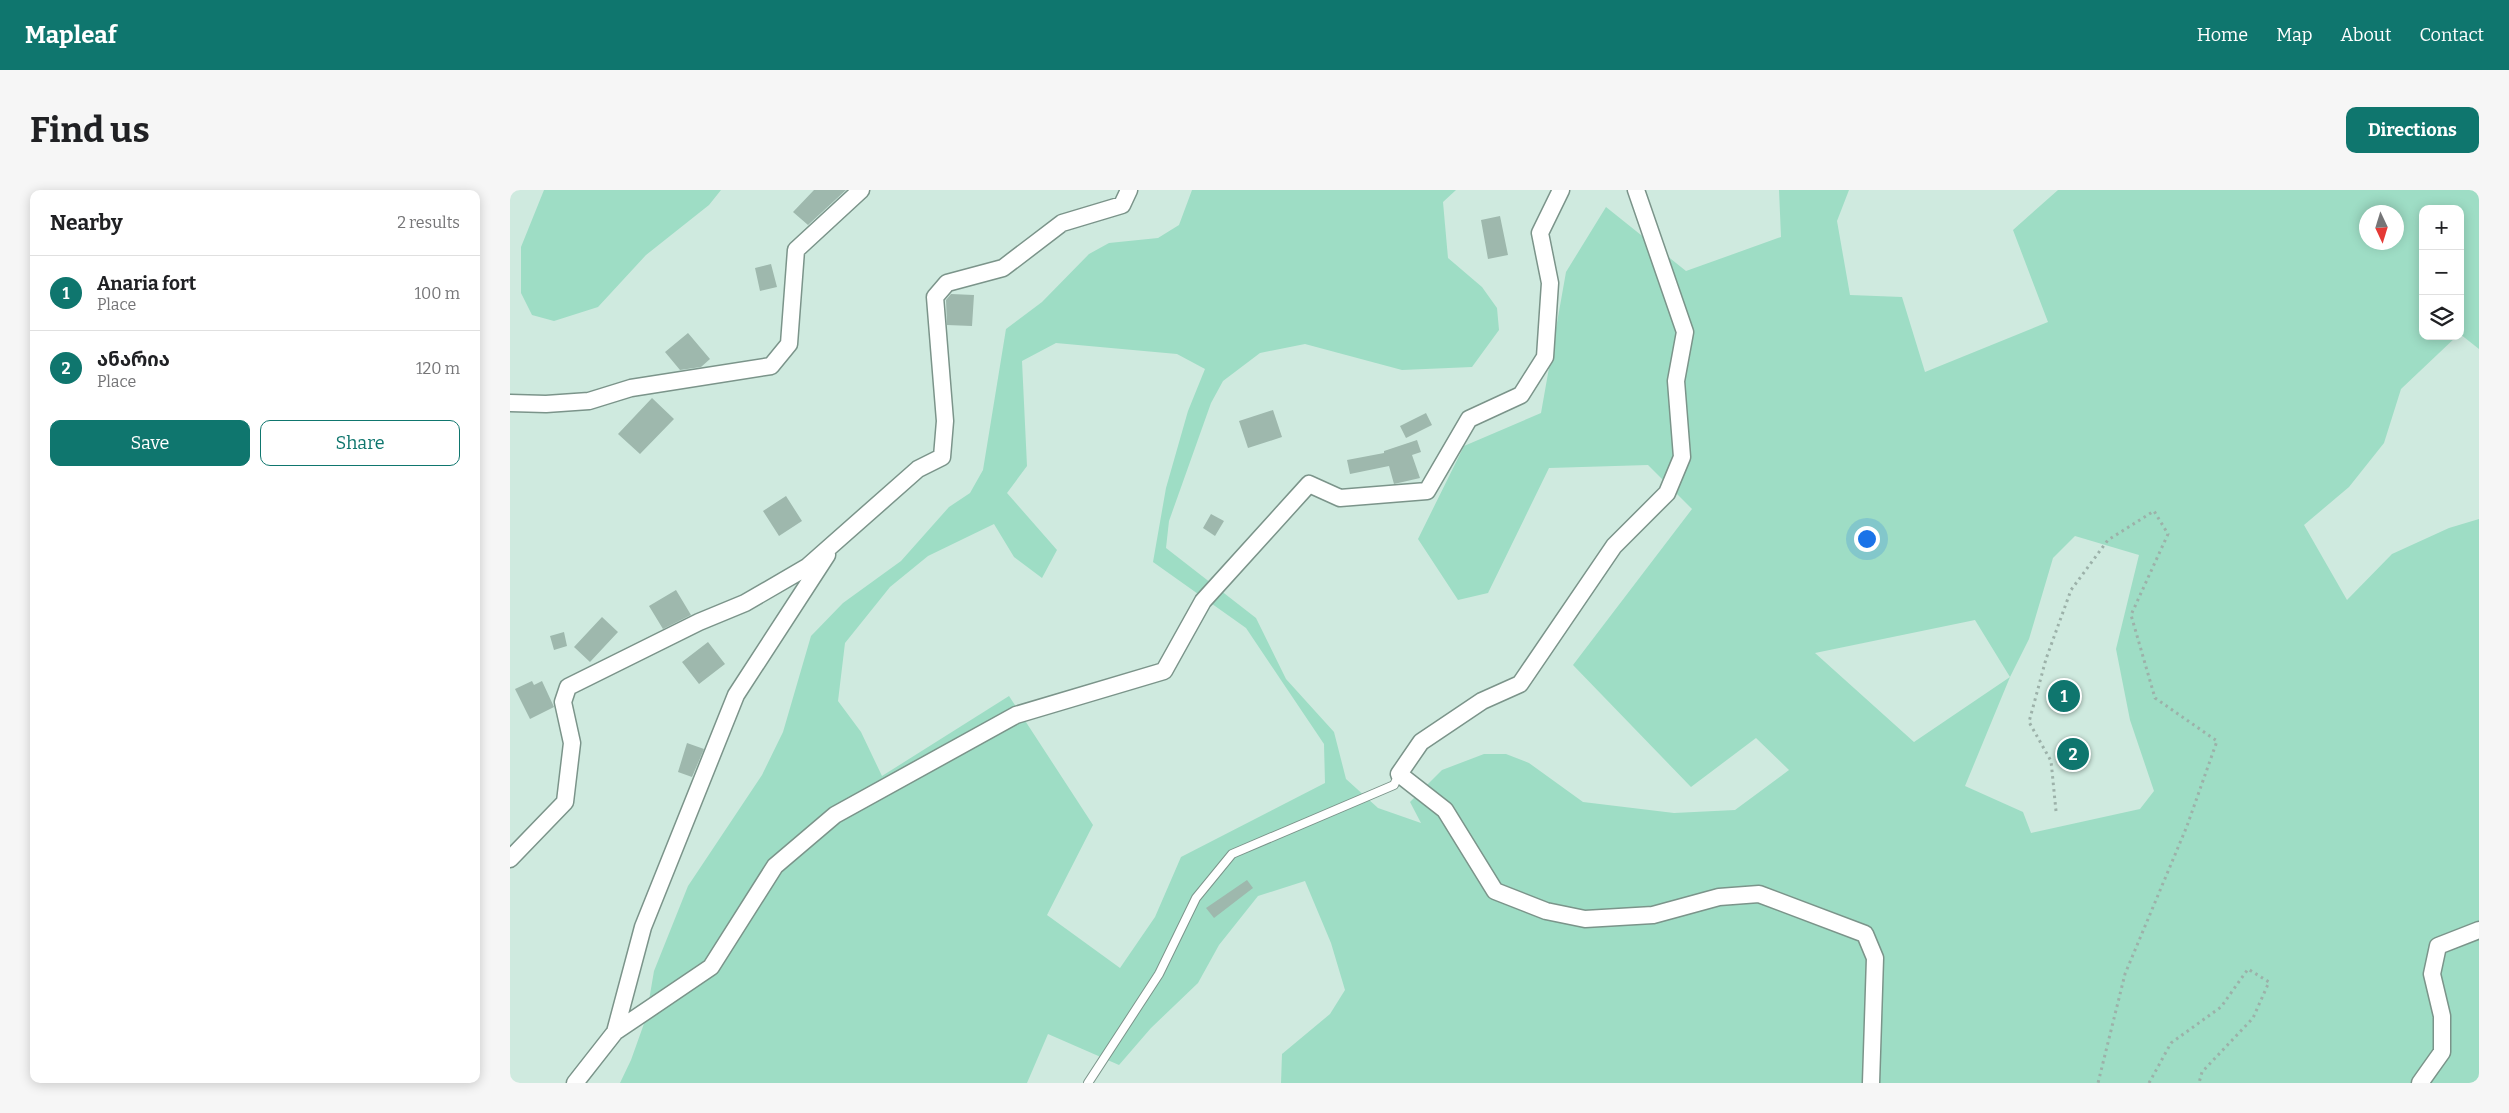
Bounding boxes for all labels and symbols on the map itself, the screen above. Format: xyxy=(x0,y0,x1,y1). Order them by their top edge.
north arrow xyxy=(2359,205,2404,250)
your location xyxy=(1854,526,1880,552)
pin: 1 xyxy=(2048,677,2080,715)
pin: 2 xyxy=(2057,735,2089,773)

